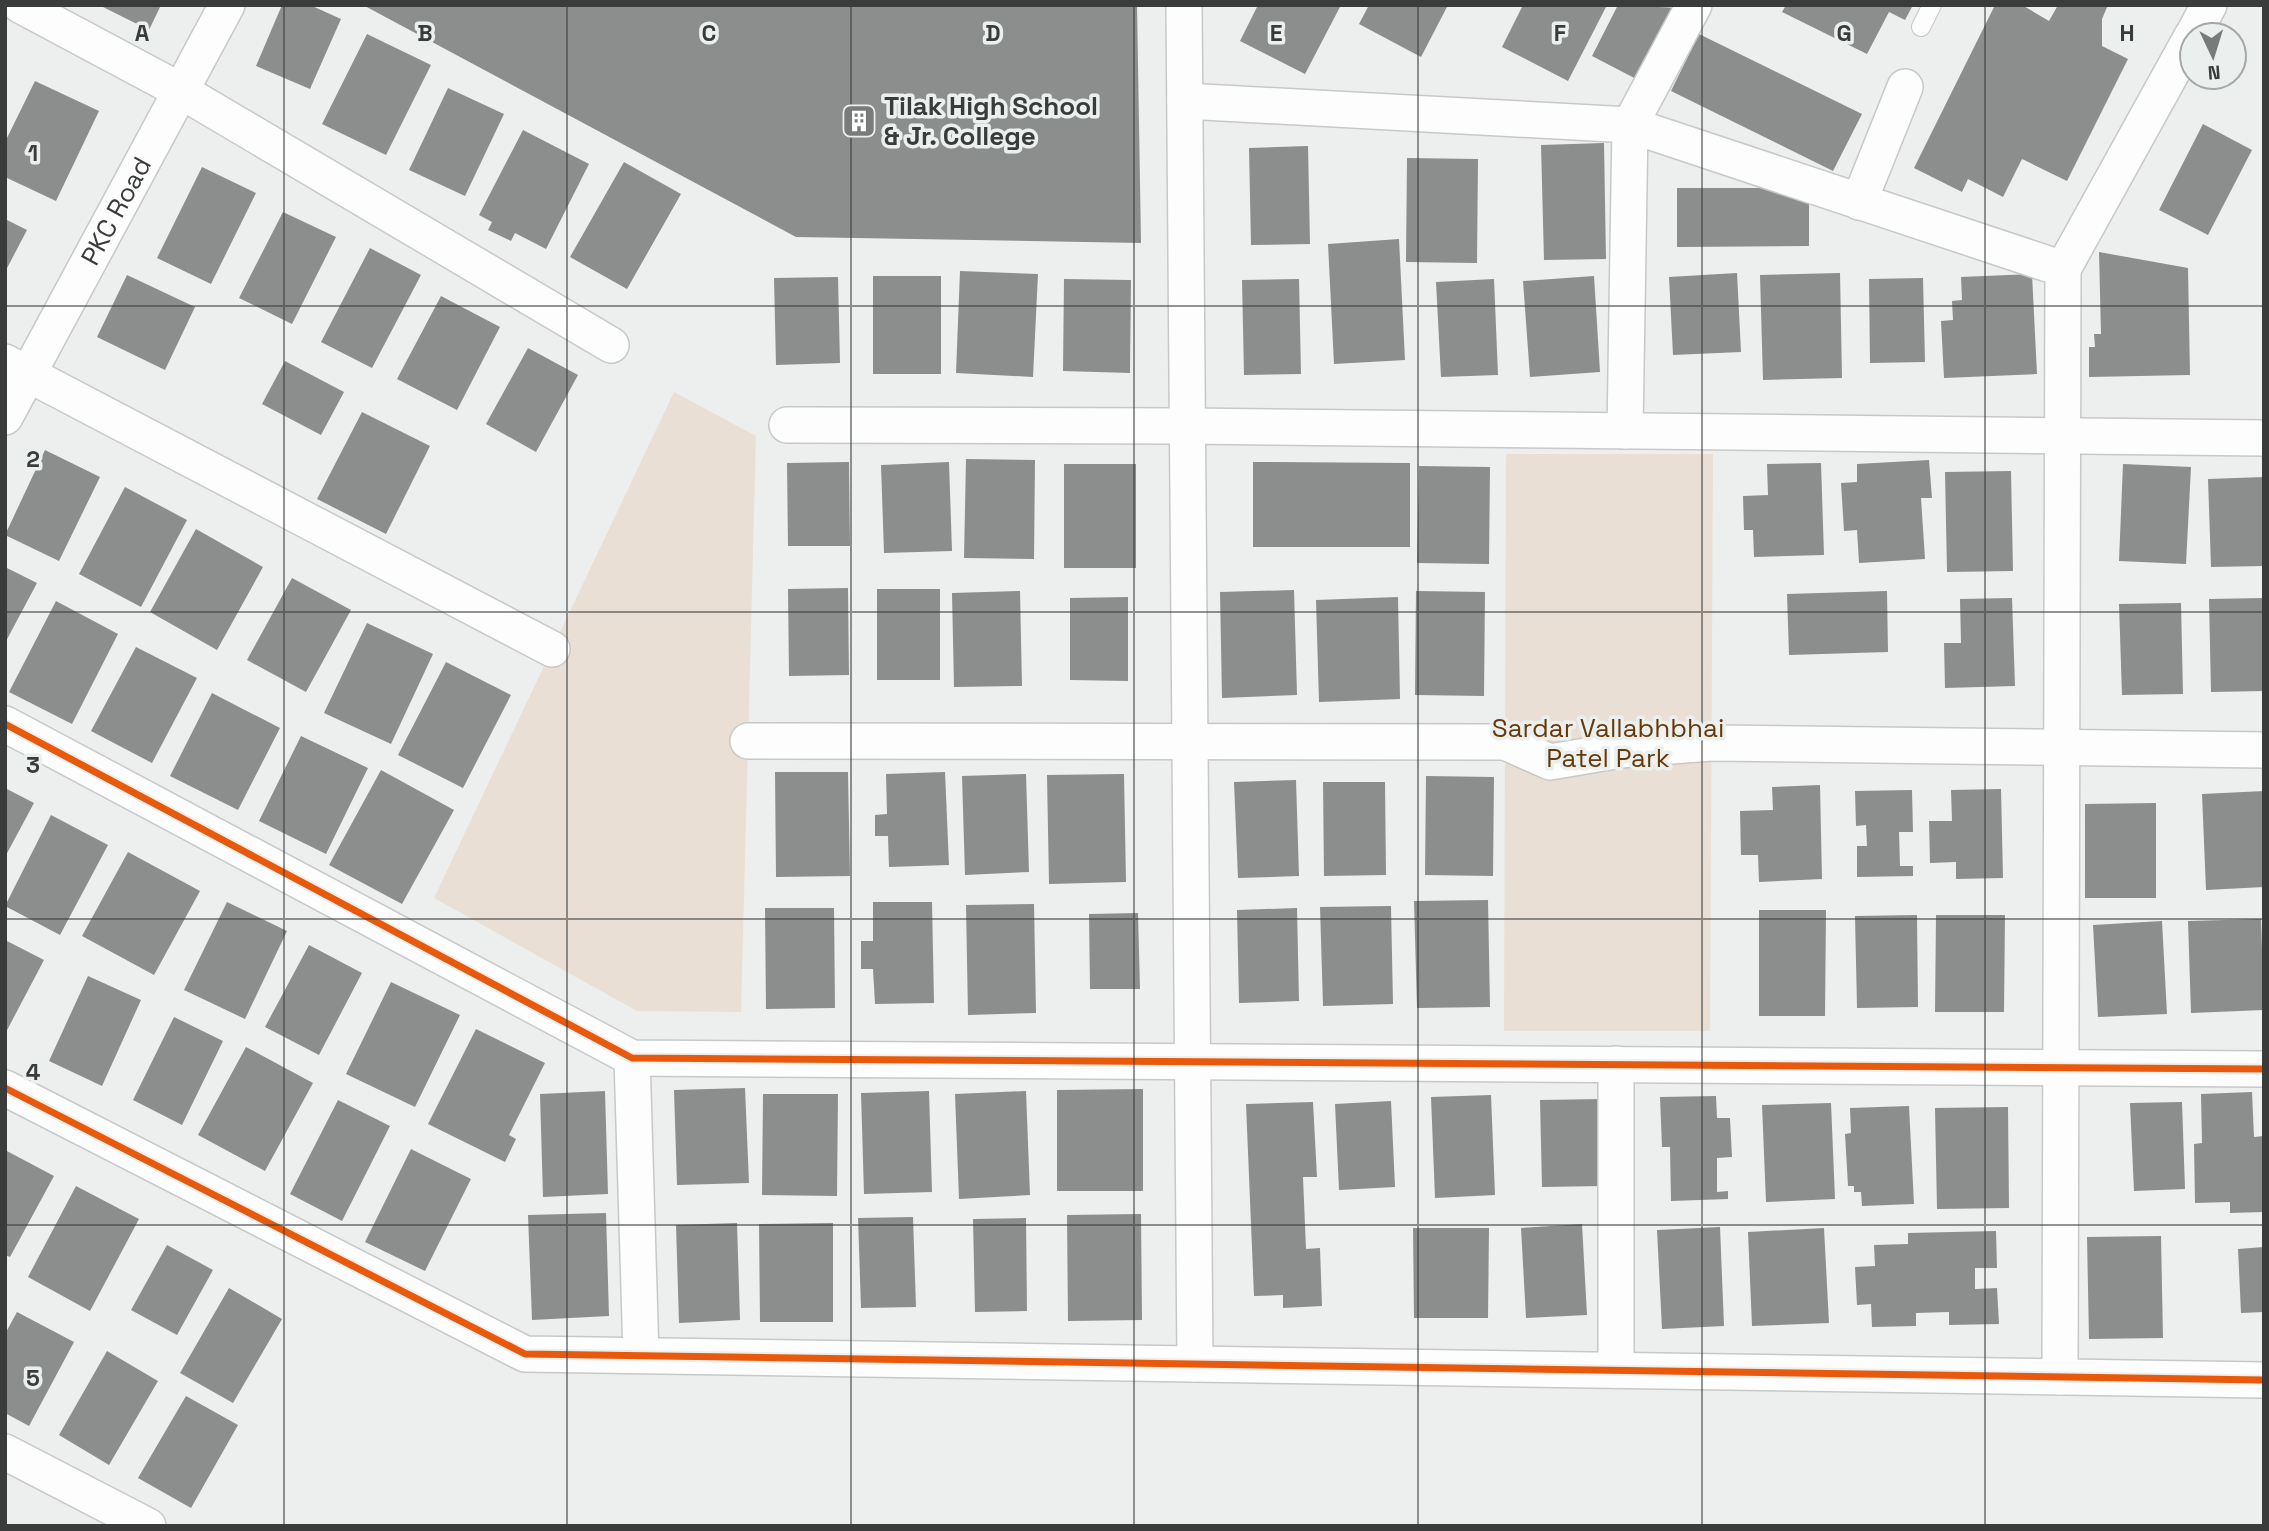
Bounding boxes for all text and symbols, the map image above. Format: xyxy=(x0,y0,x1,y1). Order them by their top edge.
text: A xyxy=(135,18,150,48)
text: B xyxy=(417,18,433,48)
text: C xyxy=(702,18,716,48)
text: D xyxy=(985,18,1001,48)
text: E xyxy=(1270,18,1282,48)
text: F xyxy=(1554,18,1566,48)
text: G xyxy=(1836,18,1852,48)
text: H xyxy=(2119,18,2135,48)
north arrow xyxy=(2178,21,2248,91)
text: N xyxy=(2207,60,2221,85)
place label: Tilak High School & Jr. College xyxy=(884,89,1098,153)
building icon: Tilak High School & Jr. College xyxy=(840,102,878,140)
text: 1 xyxy=(28,138,38,168)
street label: PKC Road xyxy=(73,151,159,271)
text: 2 xyxy=(26,444,40,474)
park label: Sardar Vallabhbhai Patel Park xyxy=(1492,711,1724,775)
text: 3 xyxy=(26,750,40,780)
text: 4 xyxy=(26,1057,41,1087)
text: 5 xyxy=(26,1363,40,1393)

